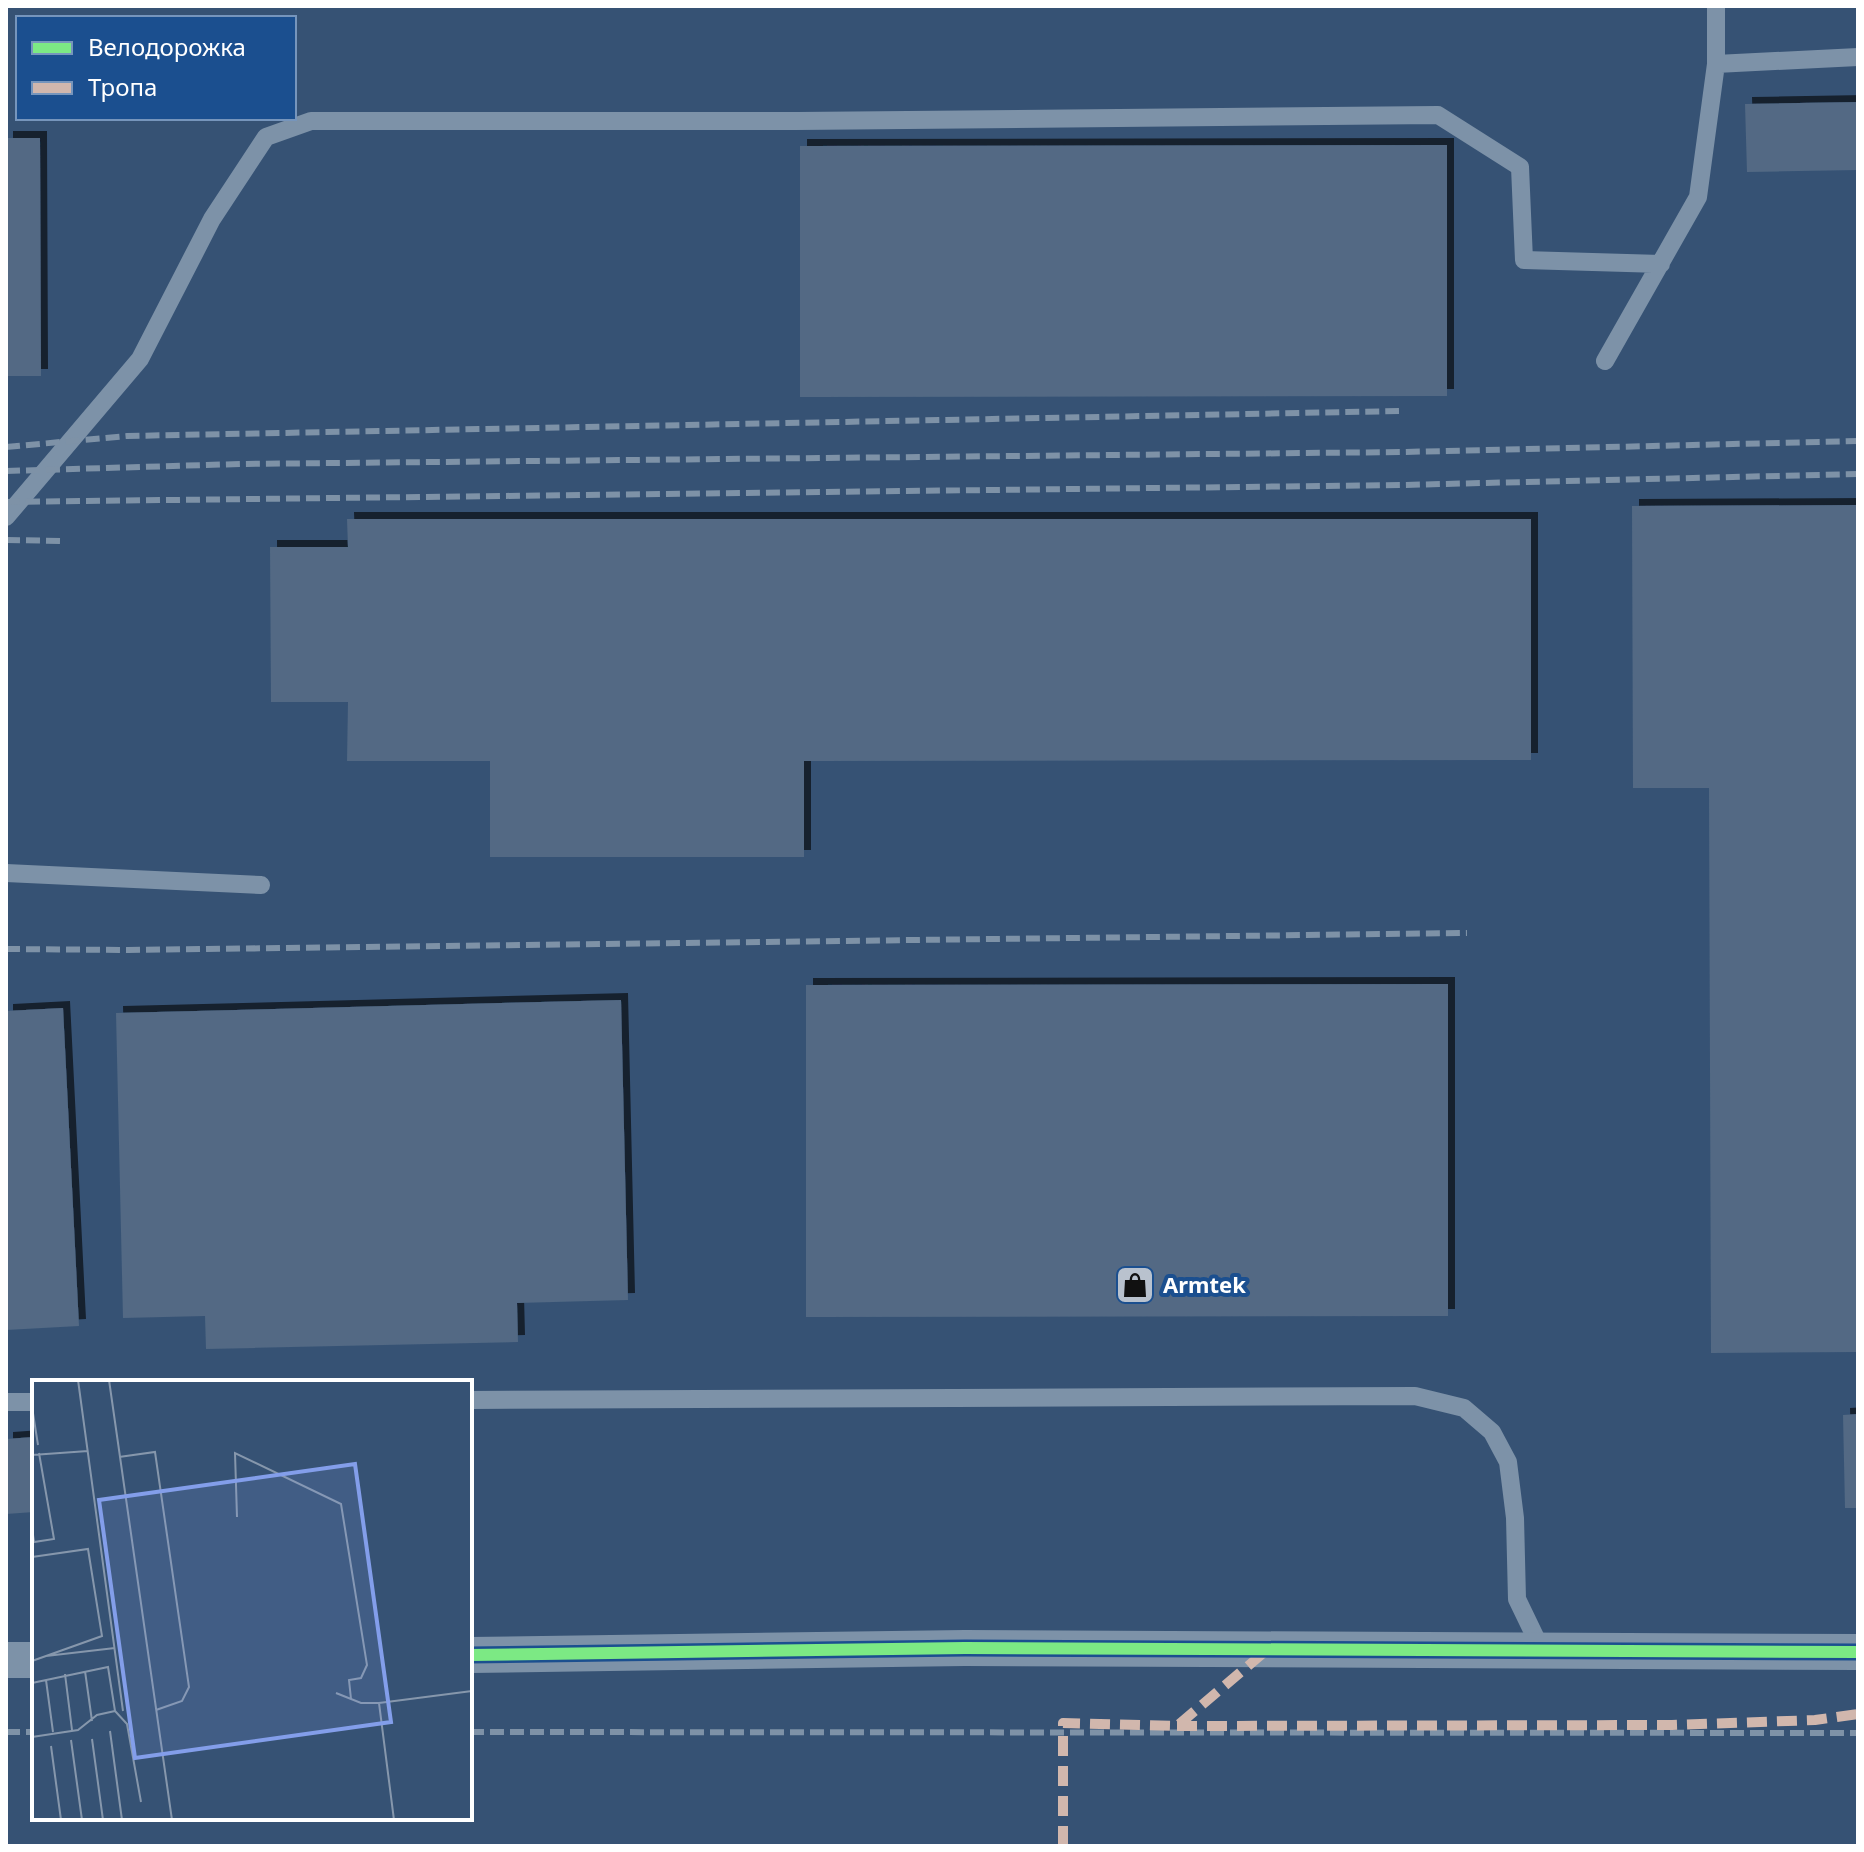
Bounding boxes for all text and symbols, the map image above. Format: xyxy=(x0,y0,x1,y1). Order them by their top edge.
legend xyxy=(16,16,296,120)
text: Велодорожка xyxy=(88,30,246,63)
text: Тропа xyxy=(88,70,157,103)
shop icon: Armtek xyxy=(1114,1264,1156,1306)
place label: Armtek xyxy=(1163,1269,1246,1299)
inset map xyxy=(32,1380,472,1820)

